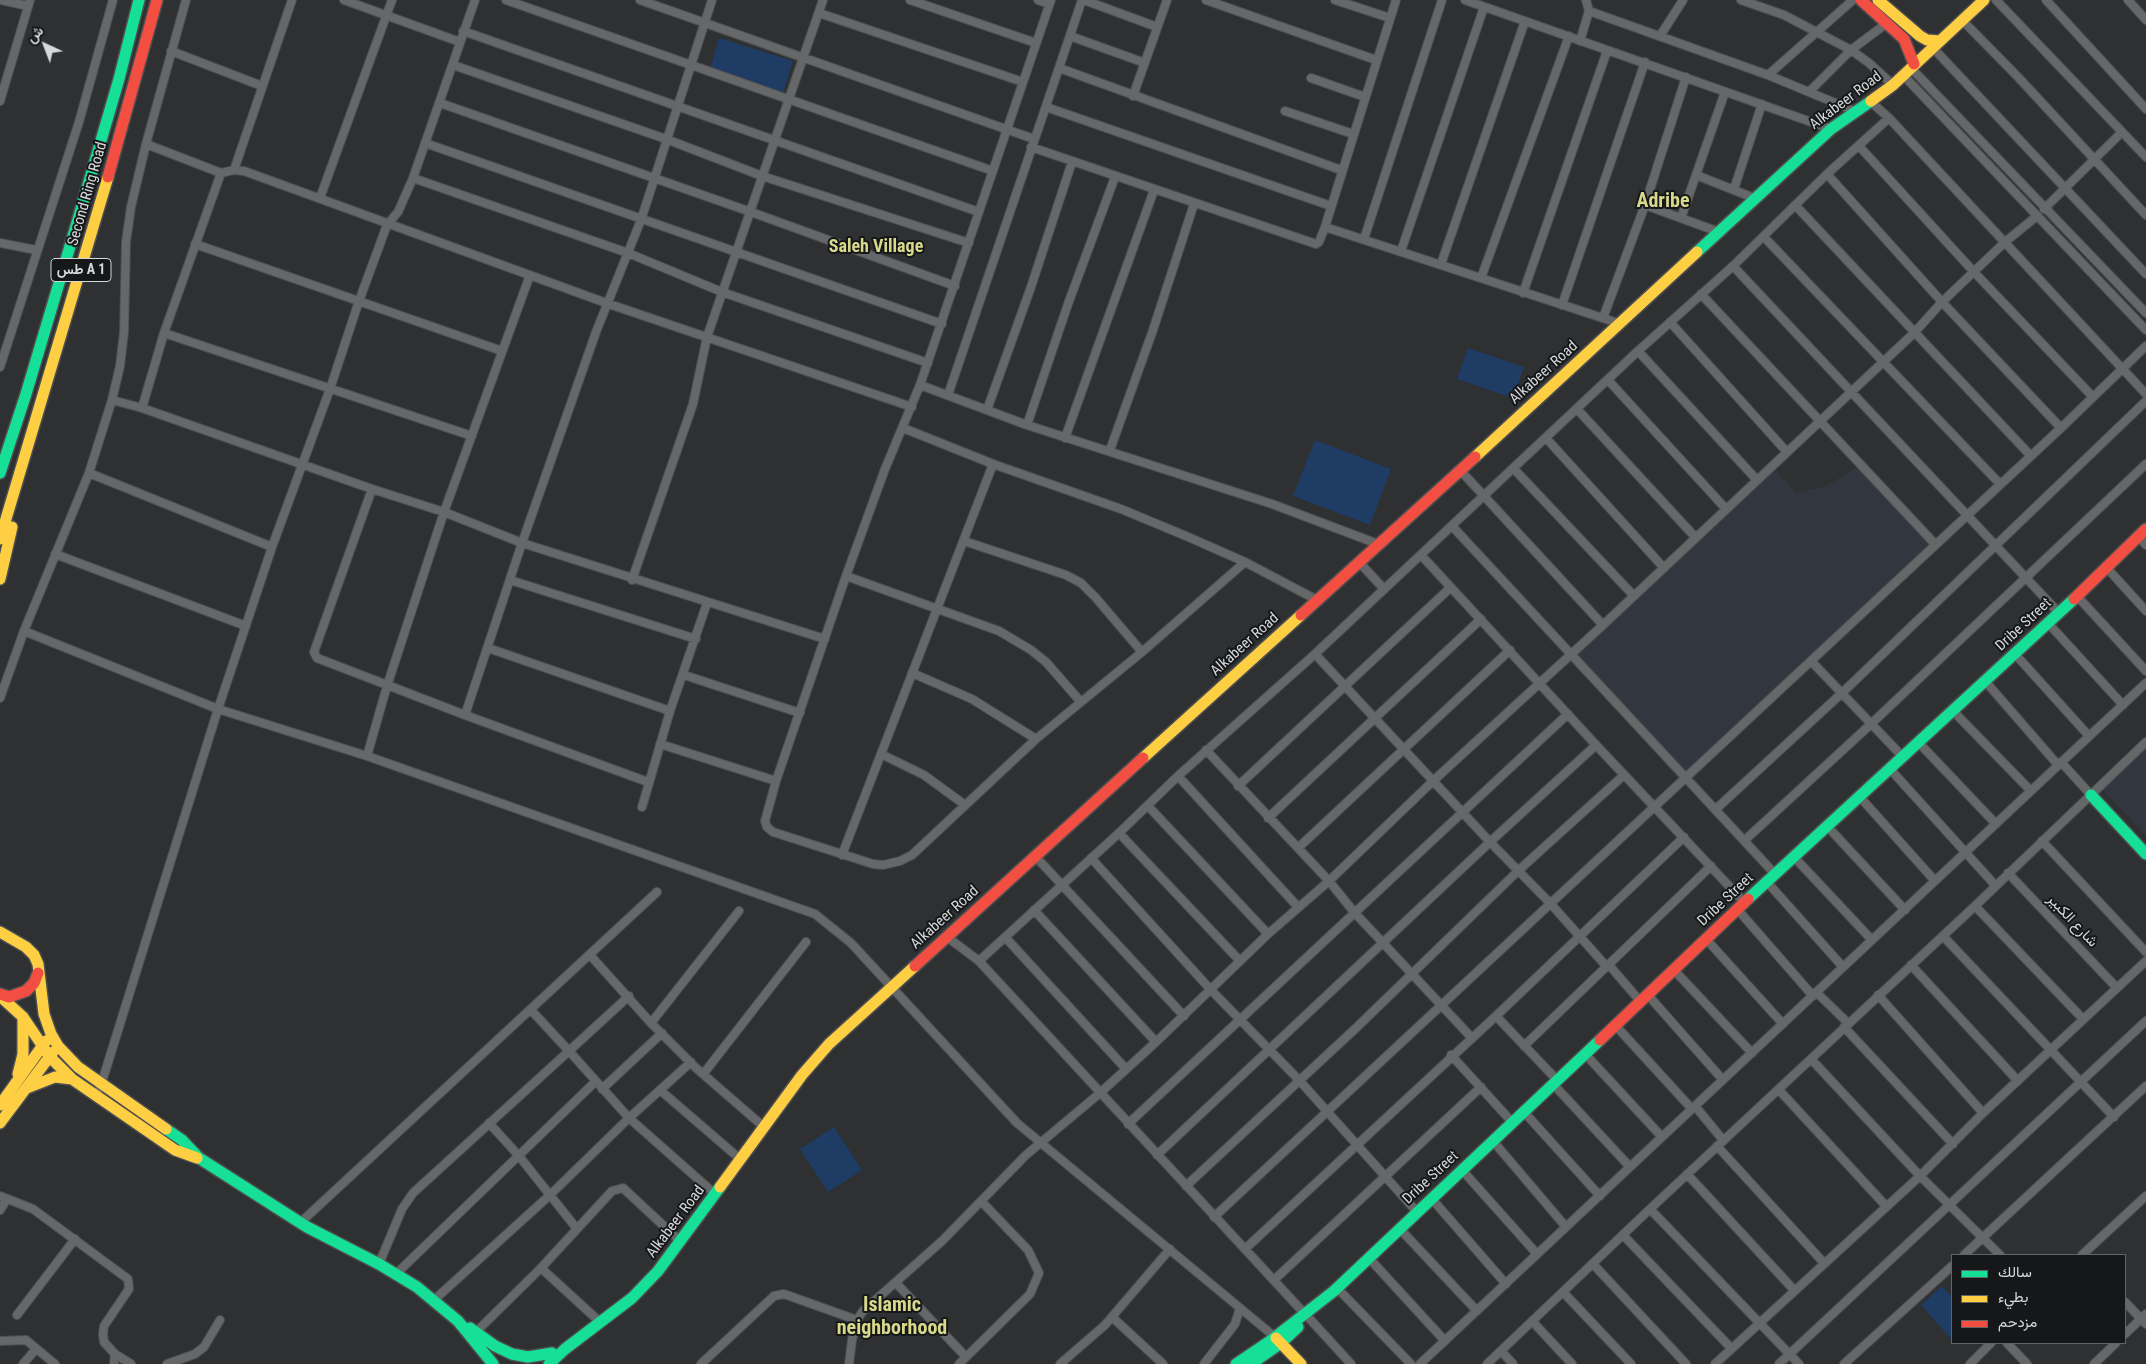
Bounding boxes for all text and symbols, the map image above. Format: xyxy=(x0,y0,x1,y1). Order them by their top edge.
north arrow xyxy=(20,20,70,70)
text: ش xyxy=(23,22,46,46)
street label: Alkabeer Road xyxy=(1806,68,1886,134)
street label: Second Ring Road xyxy=(65,140,111,248)
district label: Adribe xyxy=(1637,190,1689,214)
district label: Saleh Village xyxy=(829,236,923,258)
road number: طس A 1 xyxy=(51,258,111,282)
street label: Alkabeer Road xyxy=(1506,338,1582,408)
street label: Dribe Street xyxy=(1992,595,2056,655)
street label: Alkabeer Road xyxy=(1207,610,1283,680)
street label: Dribe Street xyxy=(1694,870,1758,930)
street label: Alkabeer Road xyxy=(907,883,983,953)
street label: شارع الكبير xyxy=(2043,891,2101,951)
street label: Dribe Street xyxy=(1399,1148,1463,1208)
street label: Alkabeer Road xyxy=(643,1182,709,1262)
legend xyxy=(1951,1254,2126,1344)
text: سالك xyxy=(1998,1263,2032,1281)
text: بطيء xyxy=(1998,1288,2028,1306)
district label: Islamic neighborhood xyxy=(837,1294,947,1341)
text: مزدحم xyxy=(1998,1313,2037,1331)

